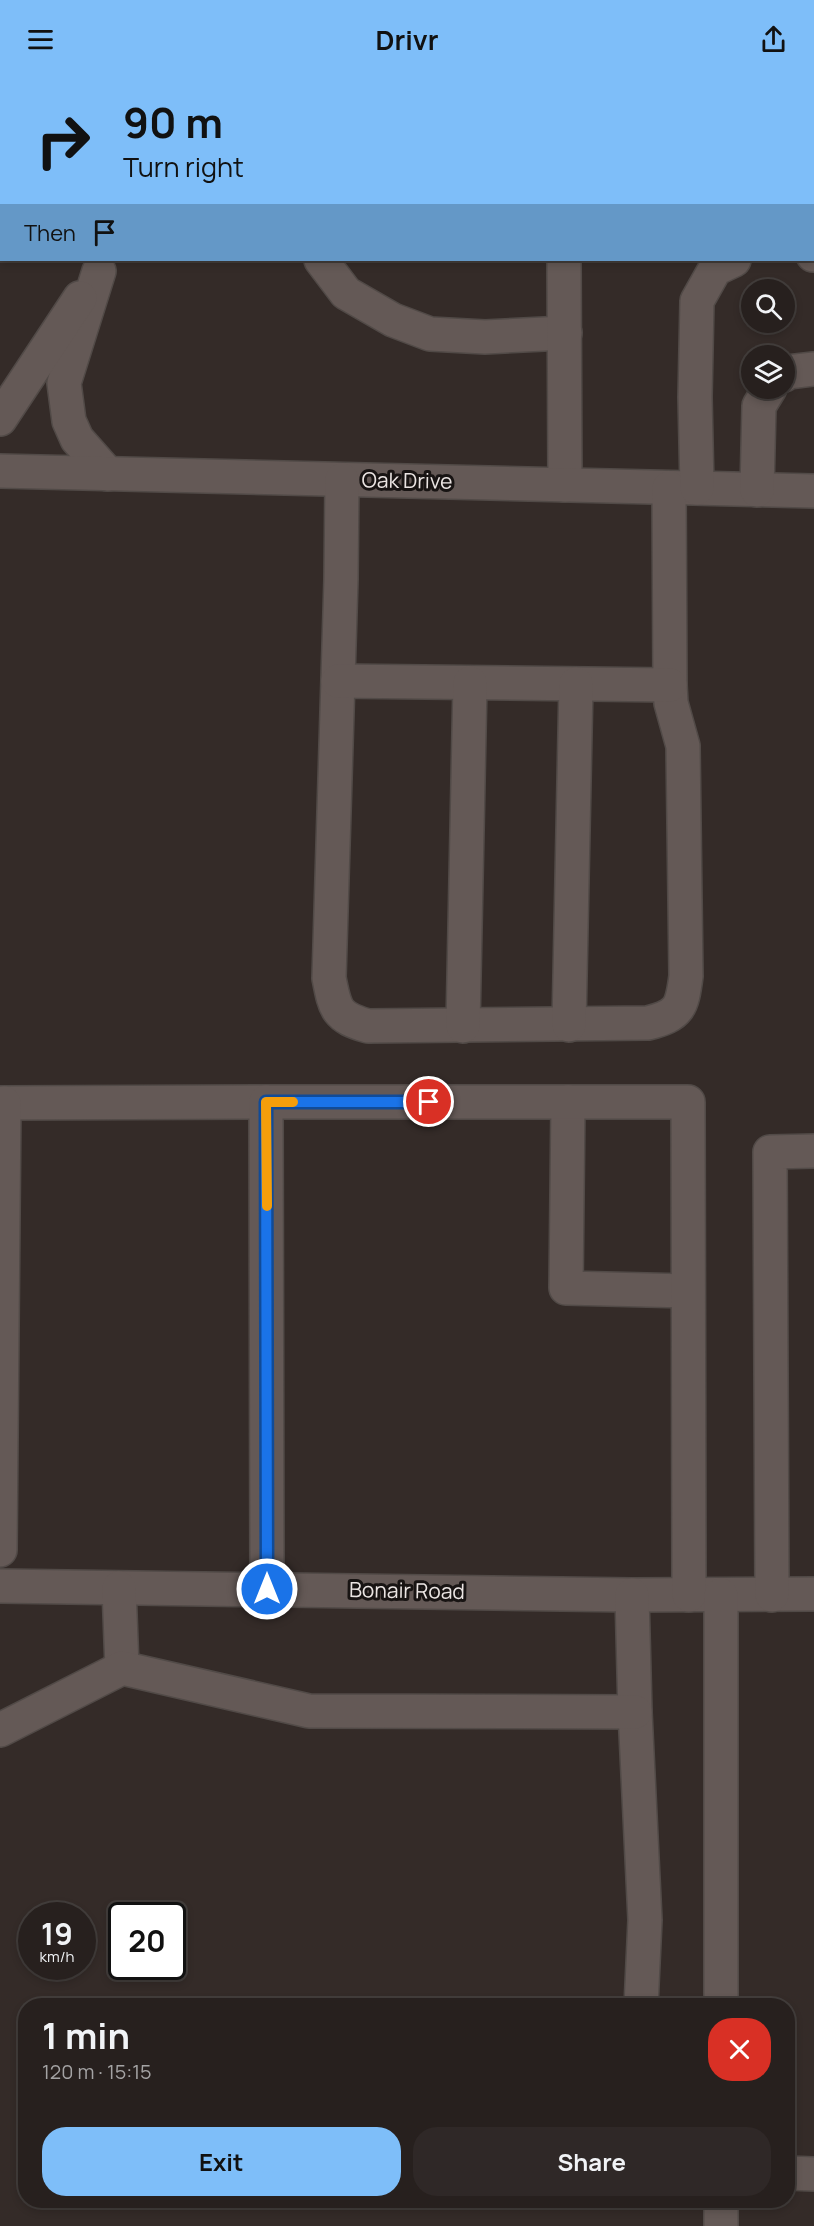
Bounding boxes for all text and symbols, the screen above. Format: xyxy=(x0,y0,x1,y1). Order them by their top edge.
text: Drivr xyxy=(376,21,438,58)
icon: menu xyxy=(24,23,57,56)
icon: share xyxy=(757,23,790,56)
text: 90 m xyxy=(123,93,223,151)
icon: right xyxy=(24,102,102,180)
text: Turn right xyxy=(123,148,244,185)
icon: arrive xyxy=(88,216,121,249)
text: Then xyxy=(24,218,76,248)
map controls xyxy=(741,279,795,399)
button: search xyxy=(741,279,795,333)
button: layers xyxy=(741,345,795,399)
street label: Oak Drive xyxy=(361,465,453,495)
pin xyxy=(403,1076,454,1127)
icon: arrive xyxy=(412,1085,445,1118)
position arrow xyxy=(235,1557,299,1621)
street label: Bonair Road xyxy=(349,1575,465,1605)
speed limit sign: 20 xyxy=(108,1902,186,1980)
text: 19 xyxy=(41,1913,73,1954)
text: km/h xyxy=(40,1946,74,1967)
text: 1 min xyxy=(42,2011,130,2060)
button: close xyxy=(708,2018,771,2081)
text: 120 m · 15:15 xyxy=(42,2058,152,2085)
button: Exit xyxy=(42,2127,401,2196)
button: Share xyxy=(413,2127,771,2196)

